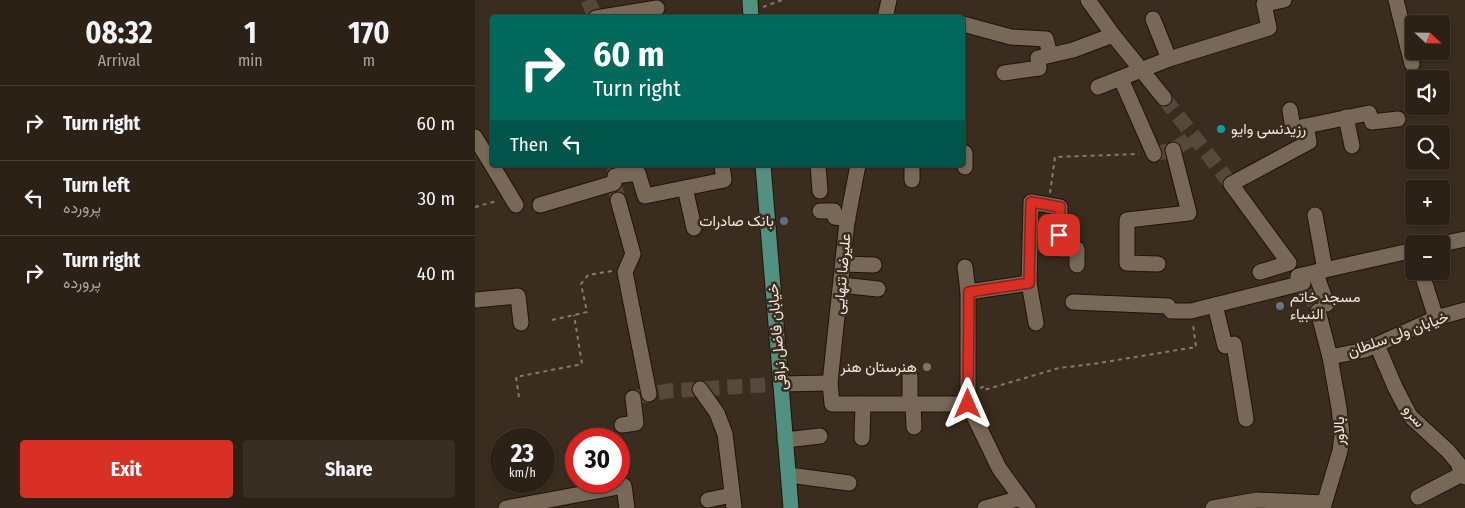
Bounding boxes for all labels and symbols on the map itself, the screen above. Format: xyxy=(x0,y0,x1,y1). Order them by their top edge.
north arrow xyxy=(1405,15,1450,60)
place label: رزیدنسی وایو xyxy=(1231,120,1306,139)
marker: رزیدنسی وایو xyxy=(1215,123,1227,135)
place label: بانک صادرات xyxy=(699,212,774,230)
pin xyxy=(1038,214,1080,256)
marker: بانک صادرات xyxy=(778,215,790,227)
street label: علیرضا تنهایی xyxy=(830,233,856,315)
street label: خیابان فاضل نراقی xyxy=(763,283,792,391)
place label: مسجد خاتم النبیاء xyxy=(1290,288,1360,323)
marker: مسجد خاتم النبیاء xyxy=(1274,300,1286,312)
street label: خیابان ولی سلطان xyxy=(1345,307,1451,362)
place label: هنرستان هنر xyxy=(839,358,917,376)
marker: هنرستان هنر xyxy=(921,361,933,373)
position arrow xyxy=(941,377,993,429)
street label: سرو xyxy=(1399,401,1429,431)
street label: بالاور xyxy=(1330,417,1348,446)
speed limit sign: 30 xyxy=(565,428,630,493)

